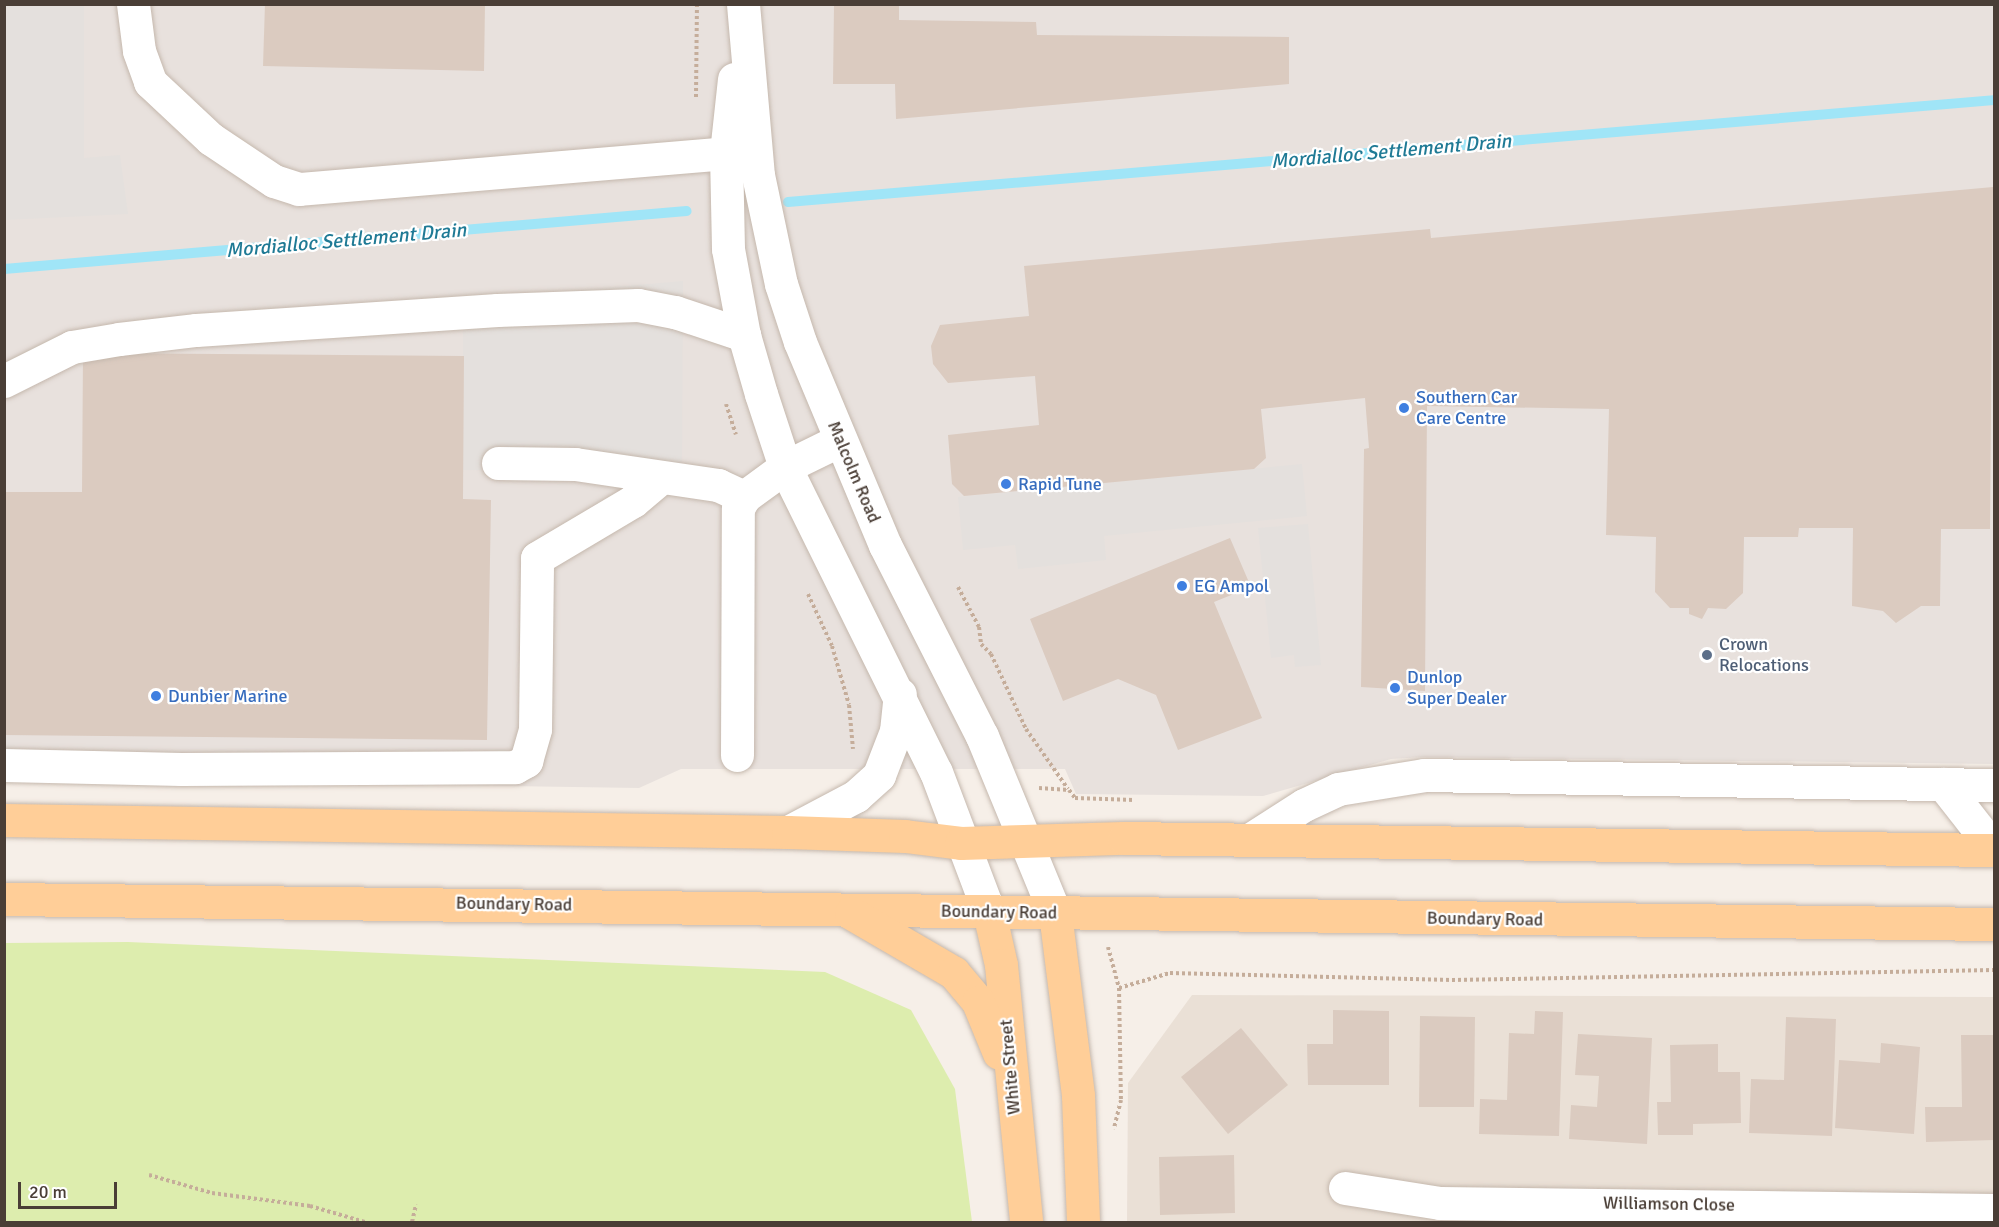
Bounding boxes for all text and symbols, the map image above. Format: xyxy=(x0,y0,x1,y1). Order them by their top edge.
water label: Mordialloc Settlement Drain xyxy=(1270,129,1512,173)
water label: Mordialloc Settlement Drain xyxy=(225,218,467,262)
place label: Southern Car Care Centre xyxy=(1416,387,1517,430)
marker: Southern Car Care Centre xyxy=(1397,401,1411,415)
street label: Malcolm Road xyxy=(823,418,885,526)
place label: Rapid Tune xyxy=(1018,473,1102,495)
marker: Rapid Tune xyxy=(999,477,1013,491)
place label: EG Ampol xyxy=(1194,575,1269,597)
marker: EG Ampol xyxy=(1175,579,1189,593)
place label: Crown Relocations xyxy=(1719,634,1809,676)
marker: Crown Relocations xyxy=(1700,648,1714,662)
place label: Dunlop Super Dealer xyxy=(1407,667,1507,710)
marker: Dunlop Super Dealer xyxy=(1388,681,1402,695)
place label: Dunbier Marine xyxy=(168,685,288,707)
marker: Dunbier Marine xyxy=(149,689,163,703)
street label: Boundary Road xyxy=(456,892,572,916)
street label: Boundary Road xyxy=(941,900,1057,924)
street label: Boundary Road xyxy=(1427,907,1543,931)
street label: White Street xyxy=(995,1018,1025,1116)
scale bar xyxy=(21,1170,120,1208)
text: 20 m xyxy=(29,1181,67,1203)
street label: Williamson Close xyxy=(1603,1192,1735,1216)

